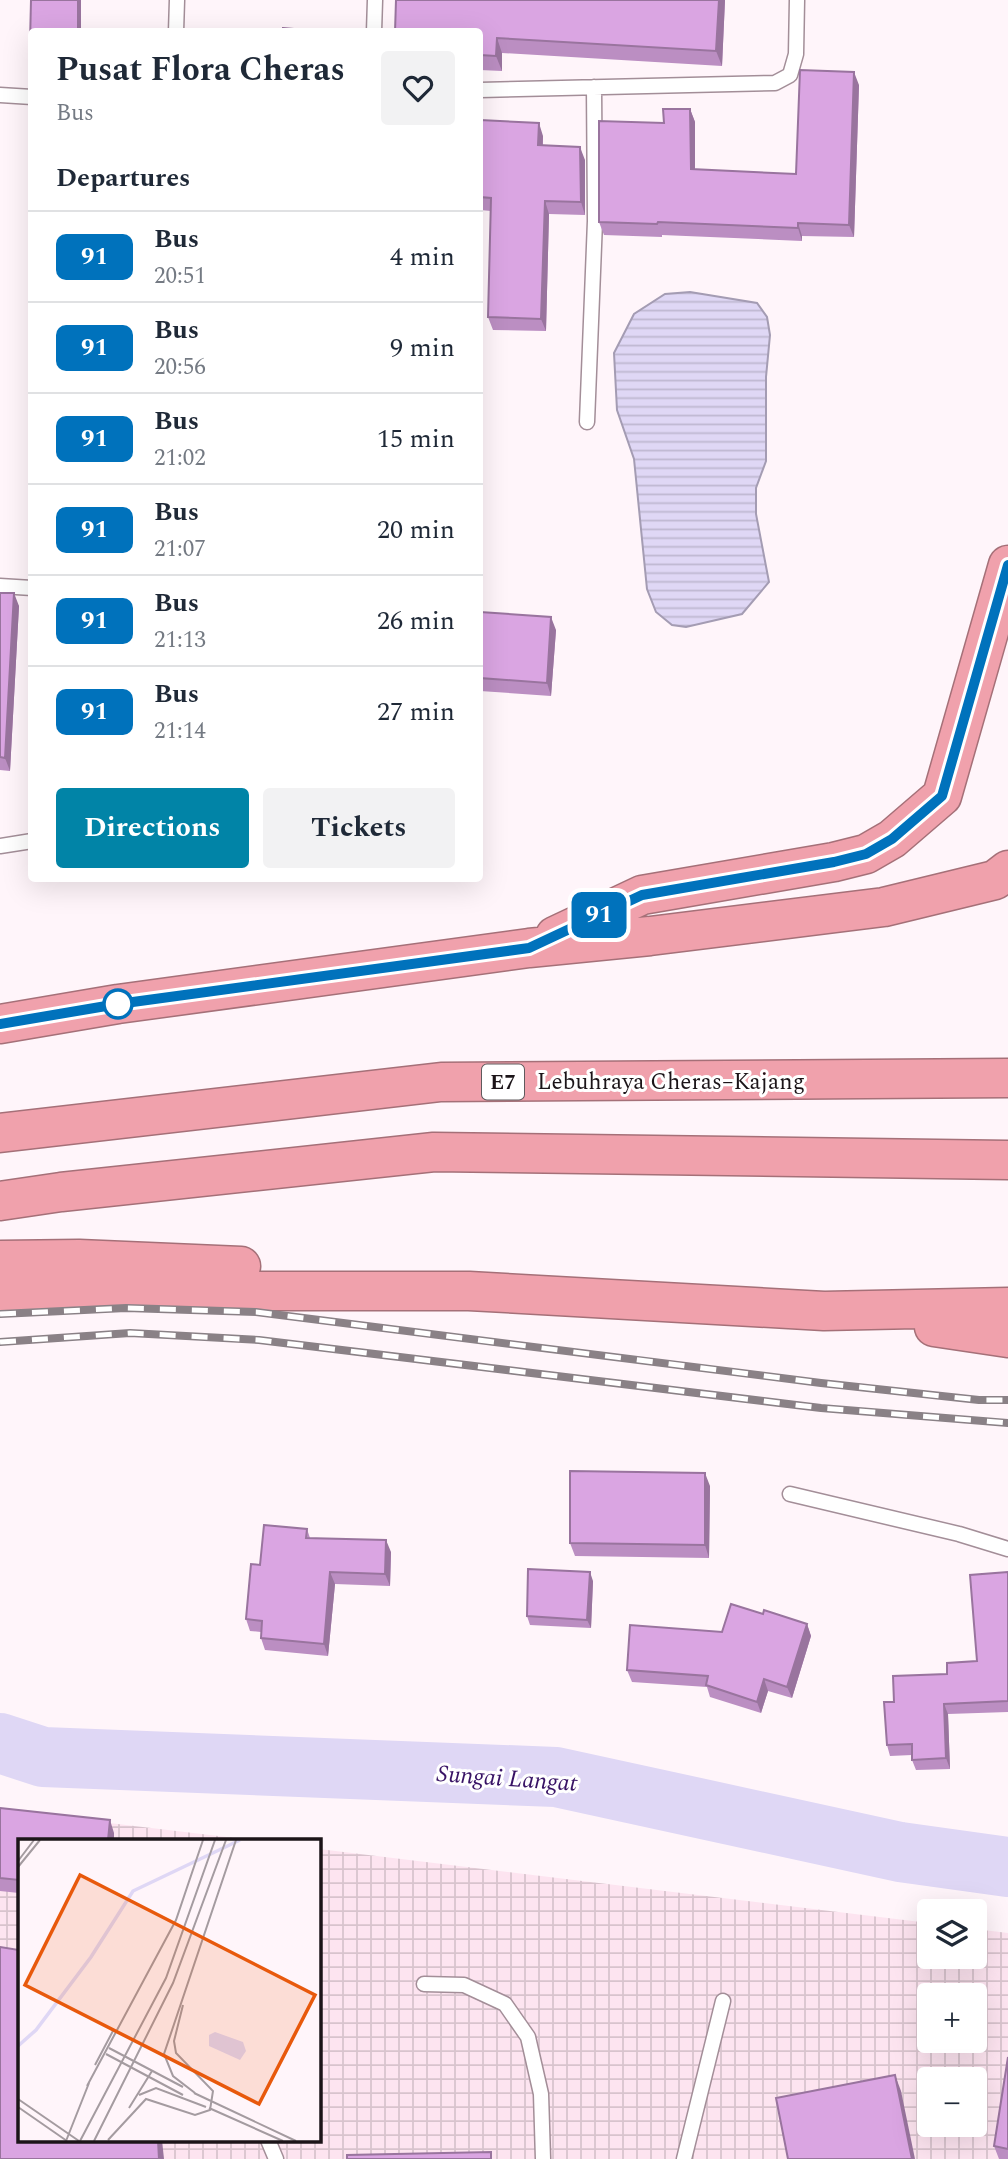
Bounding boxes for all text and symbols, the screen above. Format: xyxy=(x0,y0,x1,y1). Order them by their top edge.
text: Pusat Flora Cheras xyxy=(56,45,345,95)
button: heart xyxy=(381,51,455,125)
text: Bus xyxy=(56,96,94,131)
text: Departures xyxy=(56,158,190,198)
text: Bus xyxy=(154,219,199,259)
text: 4 min xyxy=(390,237,455,277)
text: 91 xyxy=(81,239,108,275)
text: 20:51 xyxy=(154,259,206,294)
text: Bus xyxy=(154,310,199,350)
text: 9 min xyxy=(390,328,455,368)
text: 91 xyxy=(81,330,108,366)
text: 20:56 xyxy=(154,350,206,385)
text: Bus xyxy=(154,401,199,441)
text: 15 min xyxy=(377,419,455,459)
text: 91 xyxy=(81,421,108,457)
text: 21:02 xyxy=(154,441,206,476)
text: Bus xyxy=(154,492,199,532)
text: 20 min xyxy=(377,510,455,550)
text: 91 xyxy=(81,512,108,548)
text: 21:07 xyxy=(154,532,206,567)
text: Bus xyxy=(154,583,199,623)
text: 26 min xyxy=(377,601,455,641)
text: 91 xyxy=(81,603,108,639)
text: 21:13 xyxy=(154,623,206,658)
text: Bus xyxy=(154,674,199,714)
text: 27 min xyxy=(377,692,455,732)
text: 91 xyxy=(81,694,108,730)
text: 21:14 xyxy=(154,714,206,749)
button: Directions xyxy=(56,788,249,868)
button: Tickets xyxy=(263,788,455,868)
line badge: 91 xyxy=(568,892,630,938)
text: 91 xyxy=(586,897,612,933)
unlabelled marker xyxy=(103,989,133,1019)
road number: E7 xyxy=(482,1064,524,1100)
street label: Lebuhraya Cheras–Kajang xyxy=(537,1065,805,1100)
water label: Sungai Langat xyxy=(435,1756,579,1802)
inset map xyxy=(18,1839,320,2142)
map controls xyxy=(917,1899,987,2137)
button: layers xyxy=(917,1899,987,1969)
button: + xyxy=(917,1983,987,2053)
button: − xyxy=(917,2067,987,2137)

